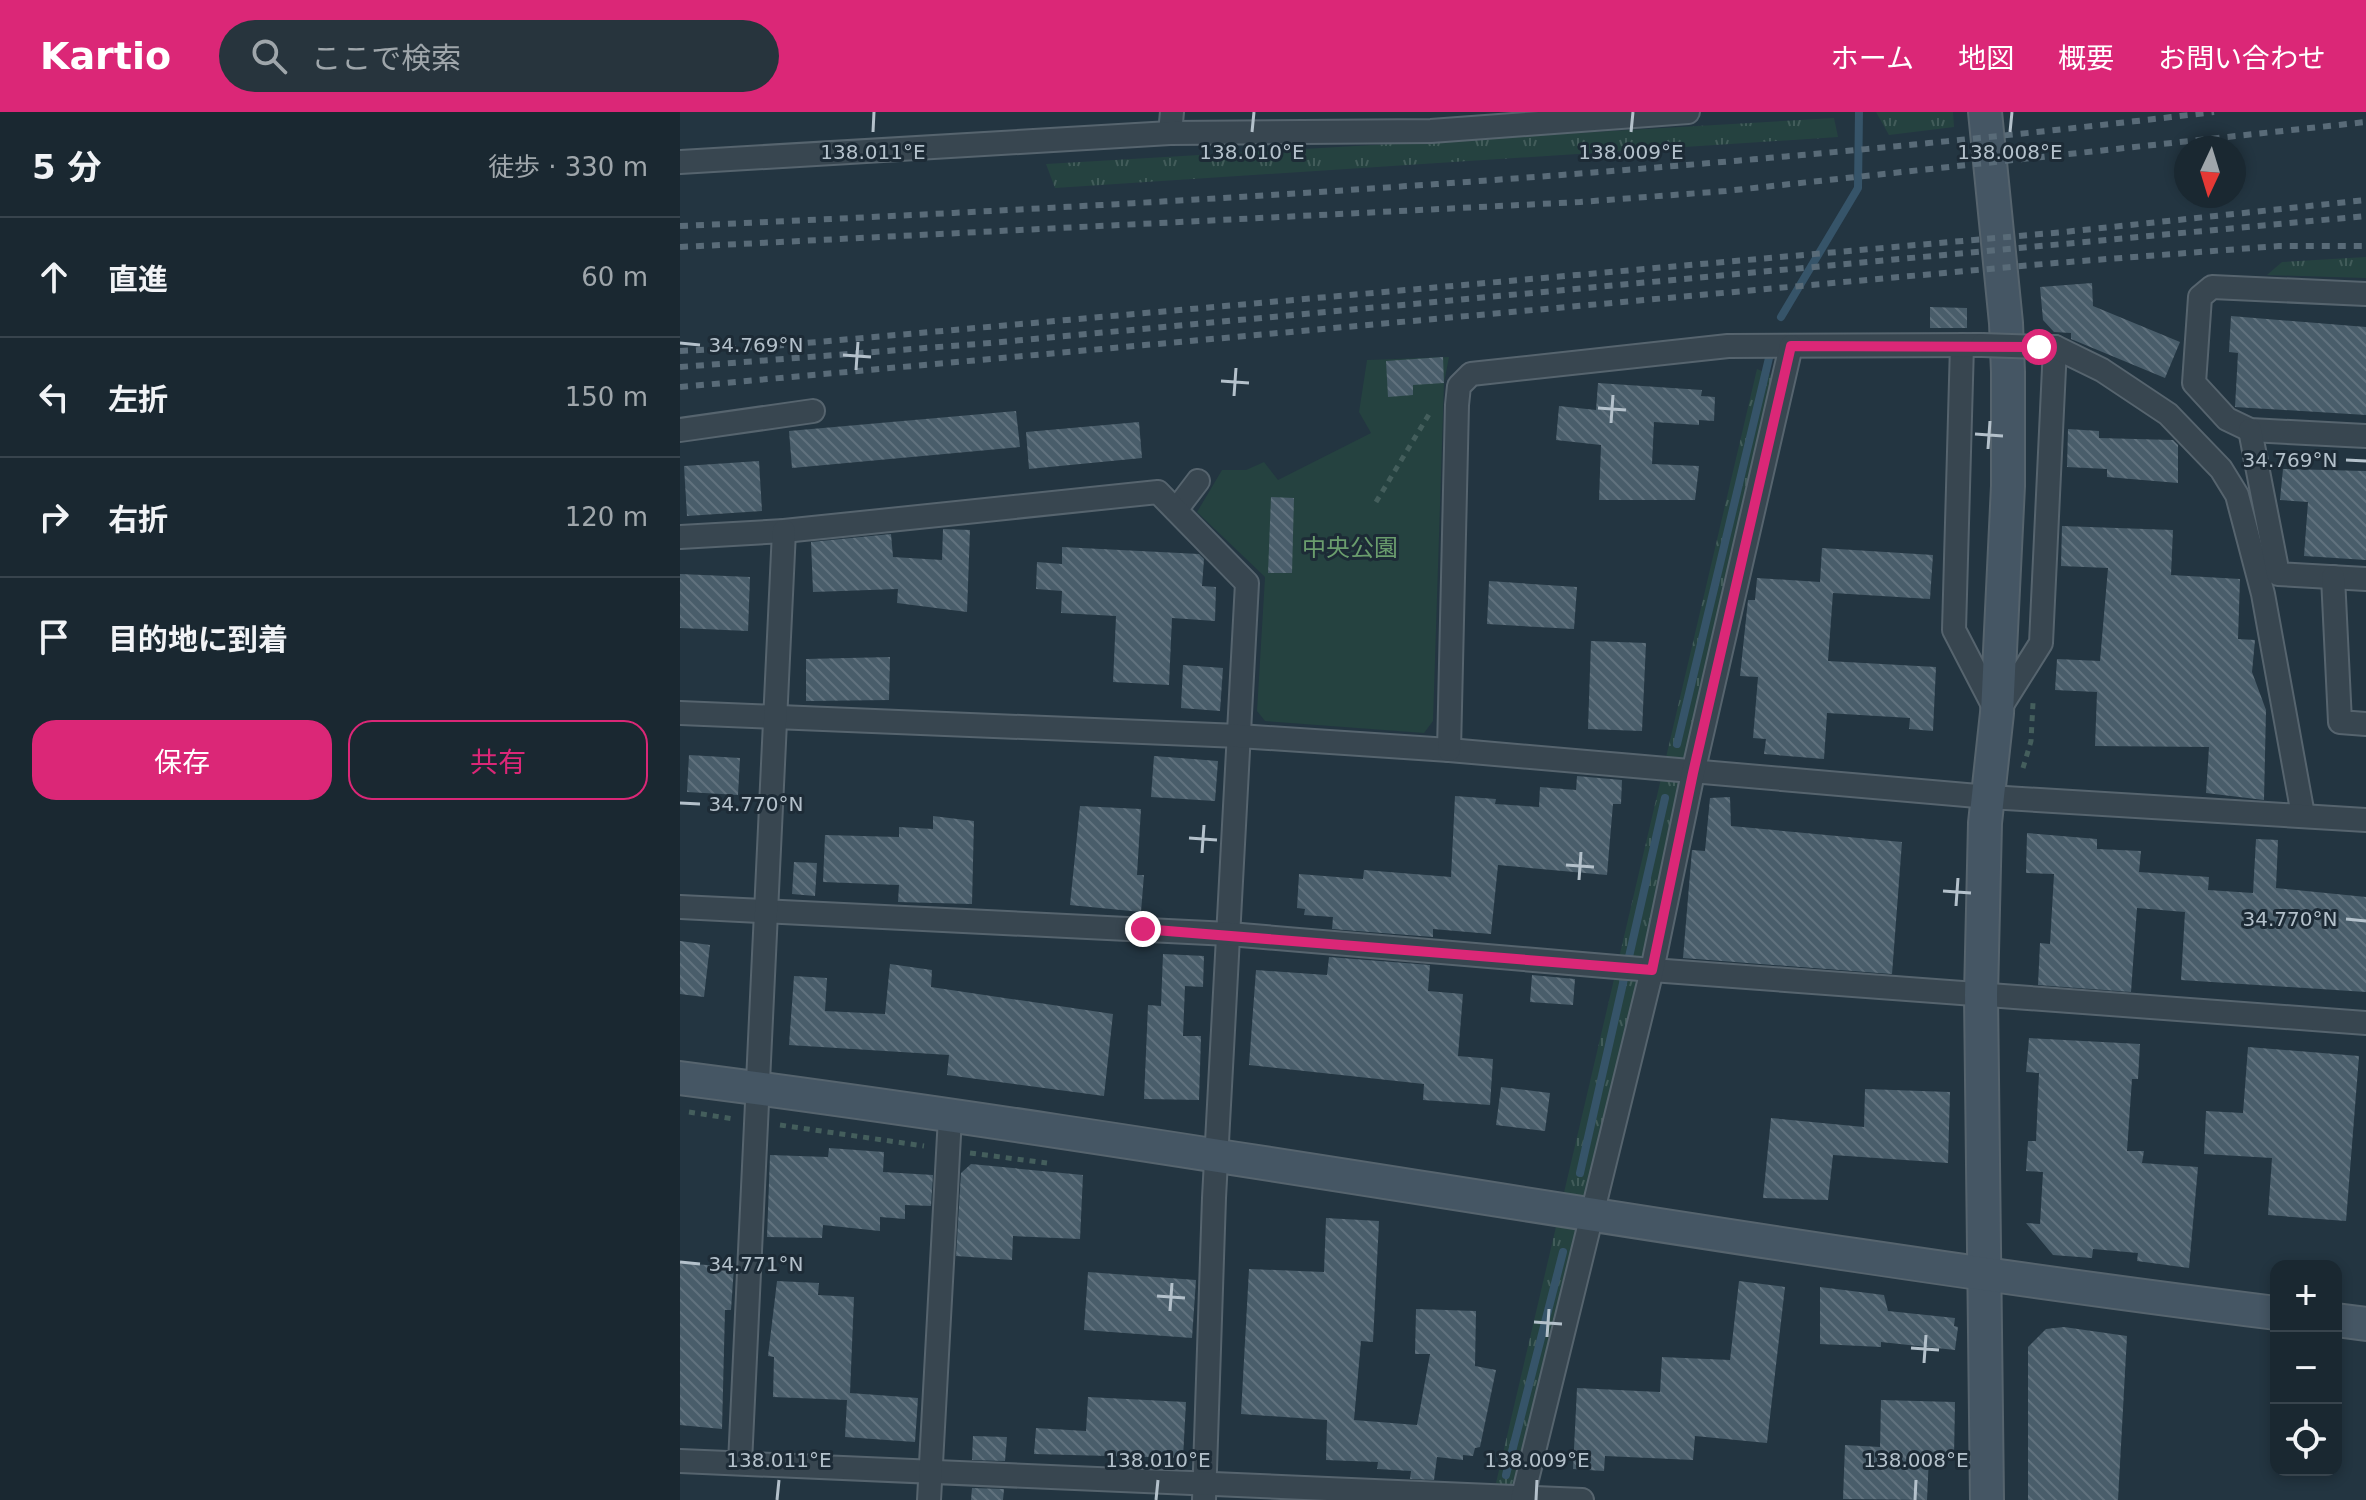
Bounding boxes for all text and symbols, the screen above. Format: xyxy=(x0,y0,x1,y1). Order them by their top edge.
search box xyxy=(219,20,779,92)
text: Kartio xyxy=(40,34,171,78)
icon: search xyxy=(247,34,291,78)
text: ここで検索 xyxy=(311,41,461,76)
text: ホーム xyxy=(1831,42,1914,75)
text: 地図 xyxy=(1958,42,2014,75)
text: 概要 xyxy=(2058,42,2114,75)
text: お問い合わせ xyxy=(2158,42,2326,75)
north arrow xyxy=(2174,136,2246,208)
text: 138.011°E xyxy=(820,140,926,164)
text: 138.010°E xyxy=(1199,140,1305,164)
text: 138.009°E xyxy=(1578,140,1684,164)
text: 138.008°E xyxy=(1957,140,2063,164)
text: 5 分 xyxy=(32,147,102,187)
text: 徒歩 · 330 m xyxy=(488,152,648,182)
icon: ahead xyxy=(32,255,76,299)
text: 直進 xyxy=(108,262,168,297)
text: 60 m xyxy=(581,262,648,292)
route start xyxy=(2021,329,2057,365)
text: 34.769°N xyxy=(709,333,803,357)
icon: left xyxy=(32,375,76,419)
text: 左折 xyxy=(108,382,168,417)
text: 150 m xyxy=(565,382,648,412)
text: 34.769°N xyxy=(2243,448,2337,472)
icon: right xyxy=(32,495,76,539)
text: 右折 xyxy=(108,502,168,537)
text: 120 m xyxy=(565,502,648,532)
park label: 中央公園 xyxy=(1302,534,1398,562)
icon: arrive xyxy=(32,615,76,659)
text: 目的地に到着 xyxy=(108,622,288,657)
button: 保存 xyxy=(32,720,332,800)
button: 共有 xyxy=(348,720,648,800)
text: 34.770°N xyxy=(709,792,803,816)
text: 34.770°N xyxy=(2243,907,2337,931)
route end xyxy=(1125,911,1161,947)
text: 34.771°N xyxy=(709,1252,803,1276)
map controls xyxy=(2270,1260,2342,1476)
button: + xyxy=(2270,1260,2342,1332)
button: − xyxy=(2270,1332,2342,1404)
button: locate xyxy=(2270,1404,2342,1476)
text: 138.011°E xyxy=(726,1448,832,1472)
text: 138.010°E xyxy=(1105,1448,1211,1472)
text: 138.009°E xyxy=(1484,1448,1590,1472)
text: 138.008°E xyxy=(1863,1448,1969,1472)

